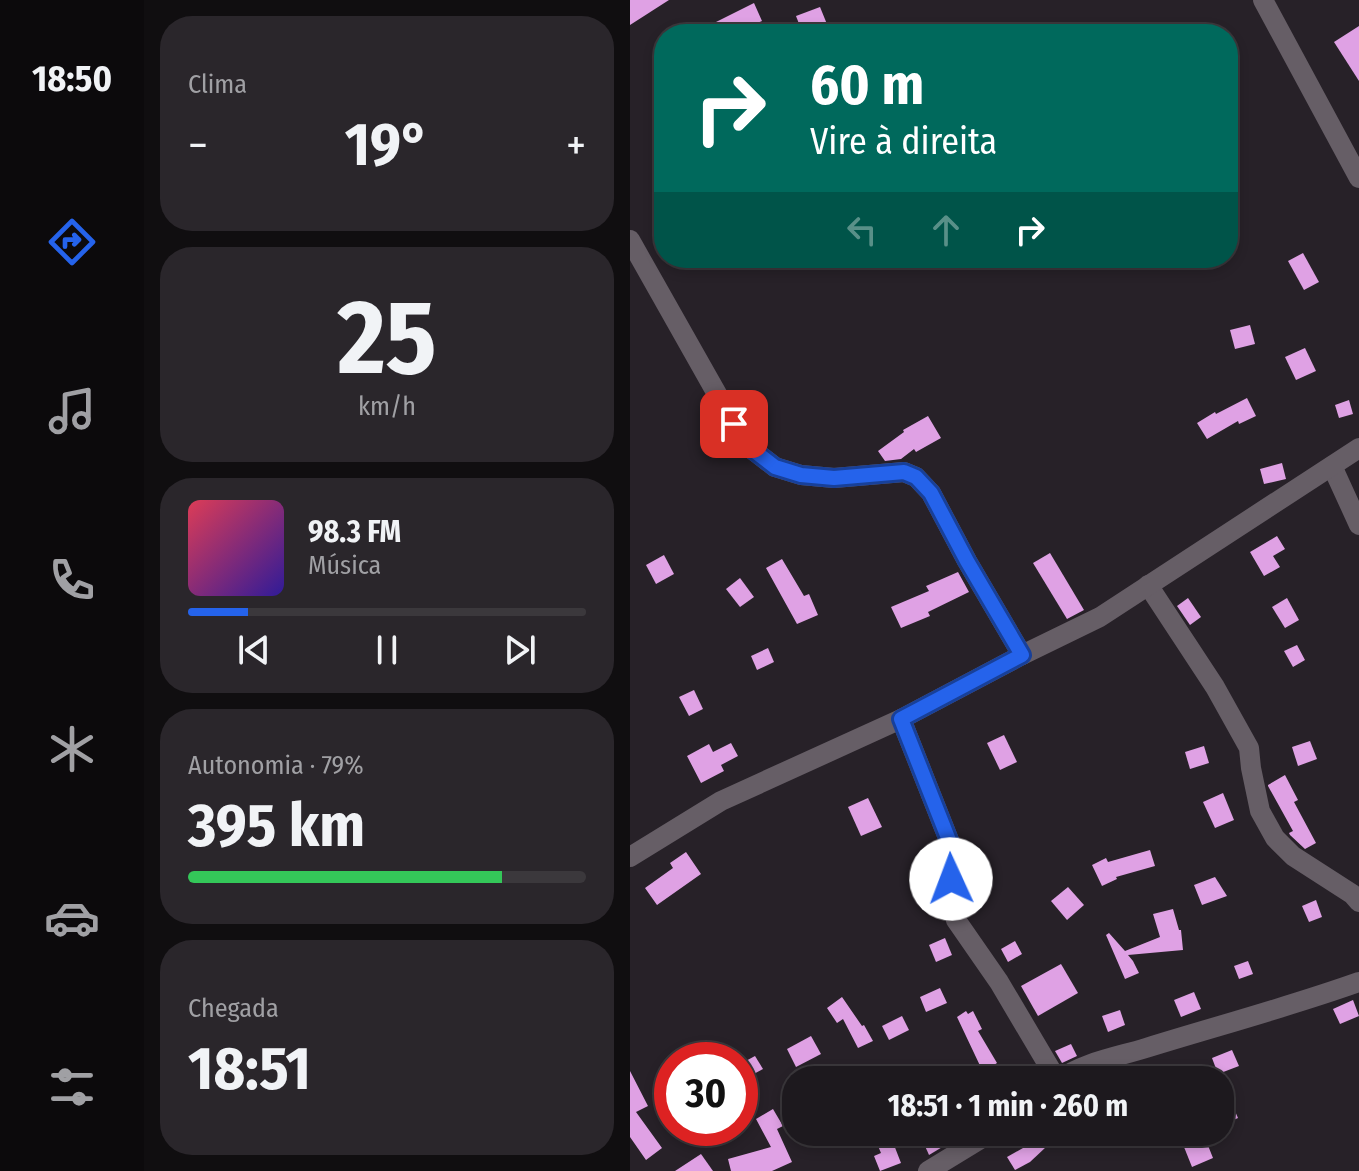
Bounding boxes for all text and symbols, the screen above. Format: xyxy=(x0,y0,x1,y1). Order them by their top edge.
text: 60 m xyxy=(810,52,924,119)
icon: right xyxy=(678,56,782,160)
text: 18:50 xyxy=(32,57,112,101)
text: Clima xyxy=(188,69,247,100)
text: 19° xyxy=(345,109,429,181)
text: − xyxy=(188,119,208,172)
text: + xyxy=(566,119,586,172)
text: Vire à direita xyxy=(810,120,997,164)
icon: left xyxy=(840,208,884,252)
icon: ahead xyxy=(924,208,968,252)
icon: right xyxy=(1008,208,1052,252)
icon: directions xyxy=(44,214,100,270)
text: 25 xyxy=(337,276,437,401)
icon: music xyxy=(44,383,100,439)
pin xyxy=(700,390,768,458)
text: km/h xyxy=(358,391,416,422)
icon: arrive xyxy=(712,402,756,446)
text: 98.3 FM xyxy=(308,514,401,550)
text: Música xyxy=(308,550,381,581)
icon: phone xyxy=(44,552,100,608)
icon: previous xyxy=(232,628,276,672)
icon: pause xyxy=(365,628,409,672)
icon: next xyxy=(498,628,542,672)
icon: climate xyxy=(44,721,100,777)
text: Autonomia · 79% xyxy=(188,750,364,781)
text: 395 km xyxy=(188,790,365,862)
position arrow xyxy=(909,837,993,921)
icon: car xyxy=(44,890,100,946)
text: Chegada xyxy=(188,993,279,1024)
text: 18:51 xyxy=(188,1033,311,1105)
speed limit sign: 30 xyxy=(654,1042,758,1146)
icon: filters xyxy=(44,1059,100,1115)
text: 18:51 · 1 min · 260 m xyxy=(888,1088,1128,1124)

